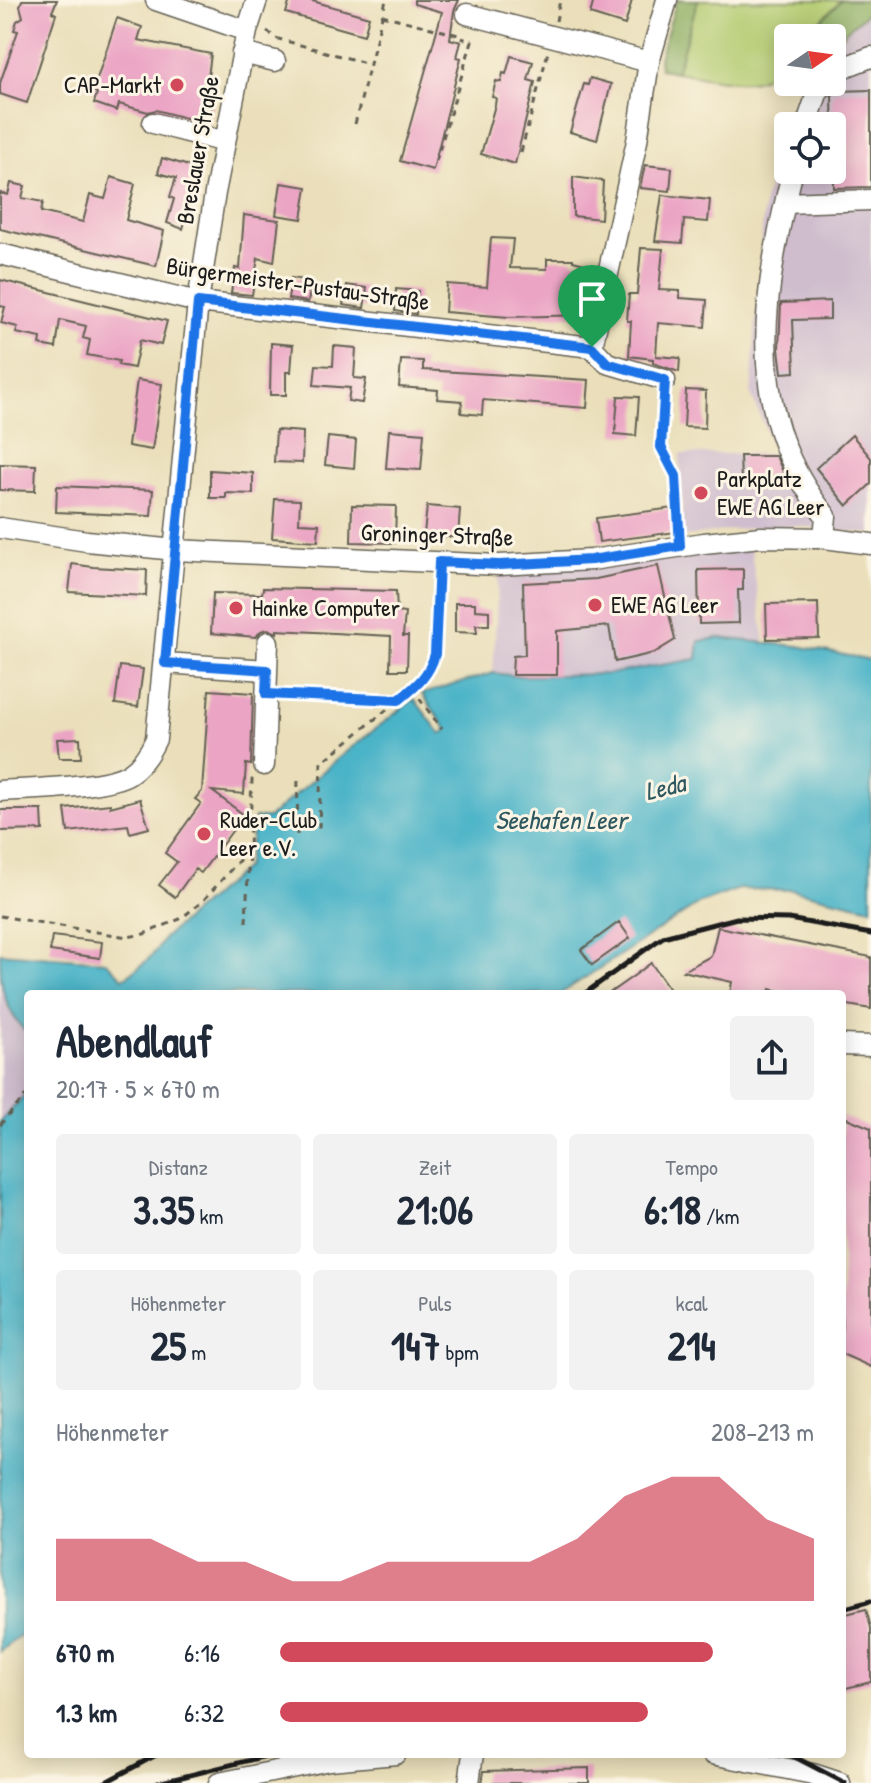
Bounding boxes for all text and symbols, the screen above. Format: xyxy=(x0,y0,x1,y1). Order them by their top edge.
north arrow xyxy=(774,24,846,96)
map controls xyxy=(774,24,846,184)
place label: CAP-Markt xyxy=(64,68,162,100)
street label: Breslauer Straße xyxy=(168,73,226,227)
marker: CAP-Markt xyxy=(168,76,186,94)
button: locate xyxy=(774,112,846,184)
street label: Bürgermeister-Pustau-Straße xyxy=(165,249,432,317)
pin xyxy=(558,265,626,347)
icon: arrive xyxy=(570,277,614,321)
place label: Parkplatz EWE AG Leer xyxy=(717,462,825,522)
marker: Parkplatz EWE AG Leer xyxy=(692,484,710,502)
street label: Groninger Straße xyxy=(360,515,514,553)
place label: EWE AG Leer xyxy=(611,588,719,620)
place label: Hainke Computer xyxy=(252,591,400,623)
marker: EWE AG Leer xyxy=(586,596,604,614)
marker: Hainke Computer xyxy=(227,599,245,617)
water label: Leda xyxy=(641,764,691,808)
water label: Seehafen Leer xyxy=(495,802,630,837)
place label: Ruder-Club Leer e.V. xyxy=(220,803,317,863)
marker: Ruder-Club Leer e.V. xyxy=(195,825,213,843)
text: Abendlauf xyxy=(56,1011,213,1071)
button: share xyxy=(730,1016,814,1100)
text: 20:17 · 5 × 670 m xyxy=(56,1071,220,1106)
text: Distanz xyxy=(149,1152,208,1182)
text: Zeit xyxy=(419,1152,451,1182)
text: Tempo xyxy=(666,1152,718,1182)
text: 3.35 xyxy=(133,1182,194,1236)
text: 21:06 xyxy=(397,1182,473,1236)
text: 6:18 xyxy=(644,1182,701,1236)
text: km xyxy=(194,1201,224,1231)
text: /km xyxy=(701,1201,739,1231)
text: Höhenmeter xyxy=(131,1288,226,1318)
text: Puls xyxy=(418,1288,452,1318)
text: kcal xyxy=(676,1288,708,1318)
text: 25 xyxy=(150,1318,186,1372)
text: 147 xyxy=(391,1318,440,1372)
text: 214 xyxy=(668,1318,716,1372)
text: m xyxy=(186,1337,206,1367)
text: bpm xyxy=(440,1337,479,1367)
text: Höhenmeter xyxy=(56,1414,169,1449)
text: 208–213 m xyxy=(711,1414,814,1449)
text: 670 m xyxy=(56,1635,115,1670)
text: 6:16 xyxy=(184,1635,220,1670)
text: 1.3 km xyxy=(56,1695,117,1730)
text: 6:32 xyxy=(184,1695,224,1730)

